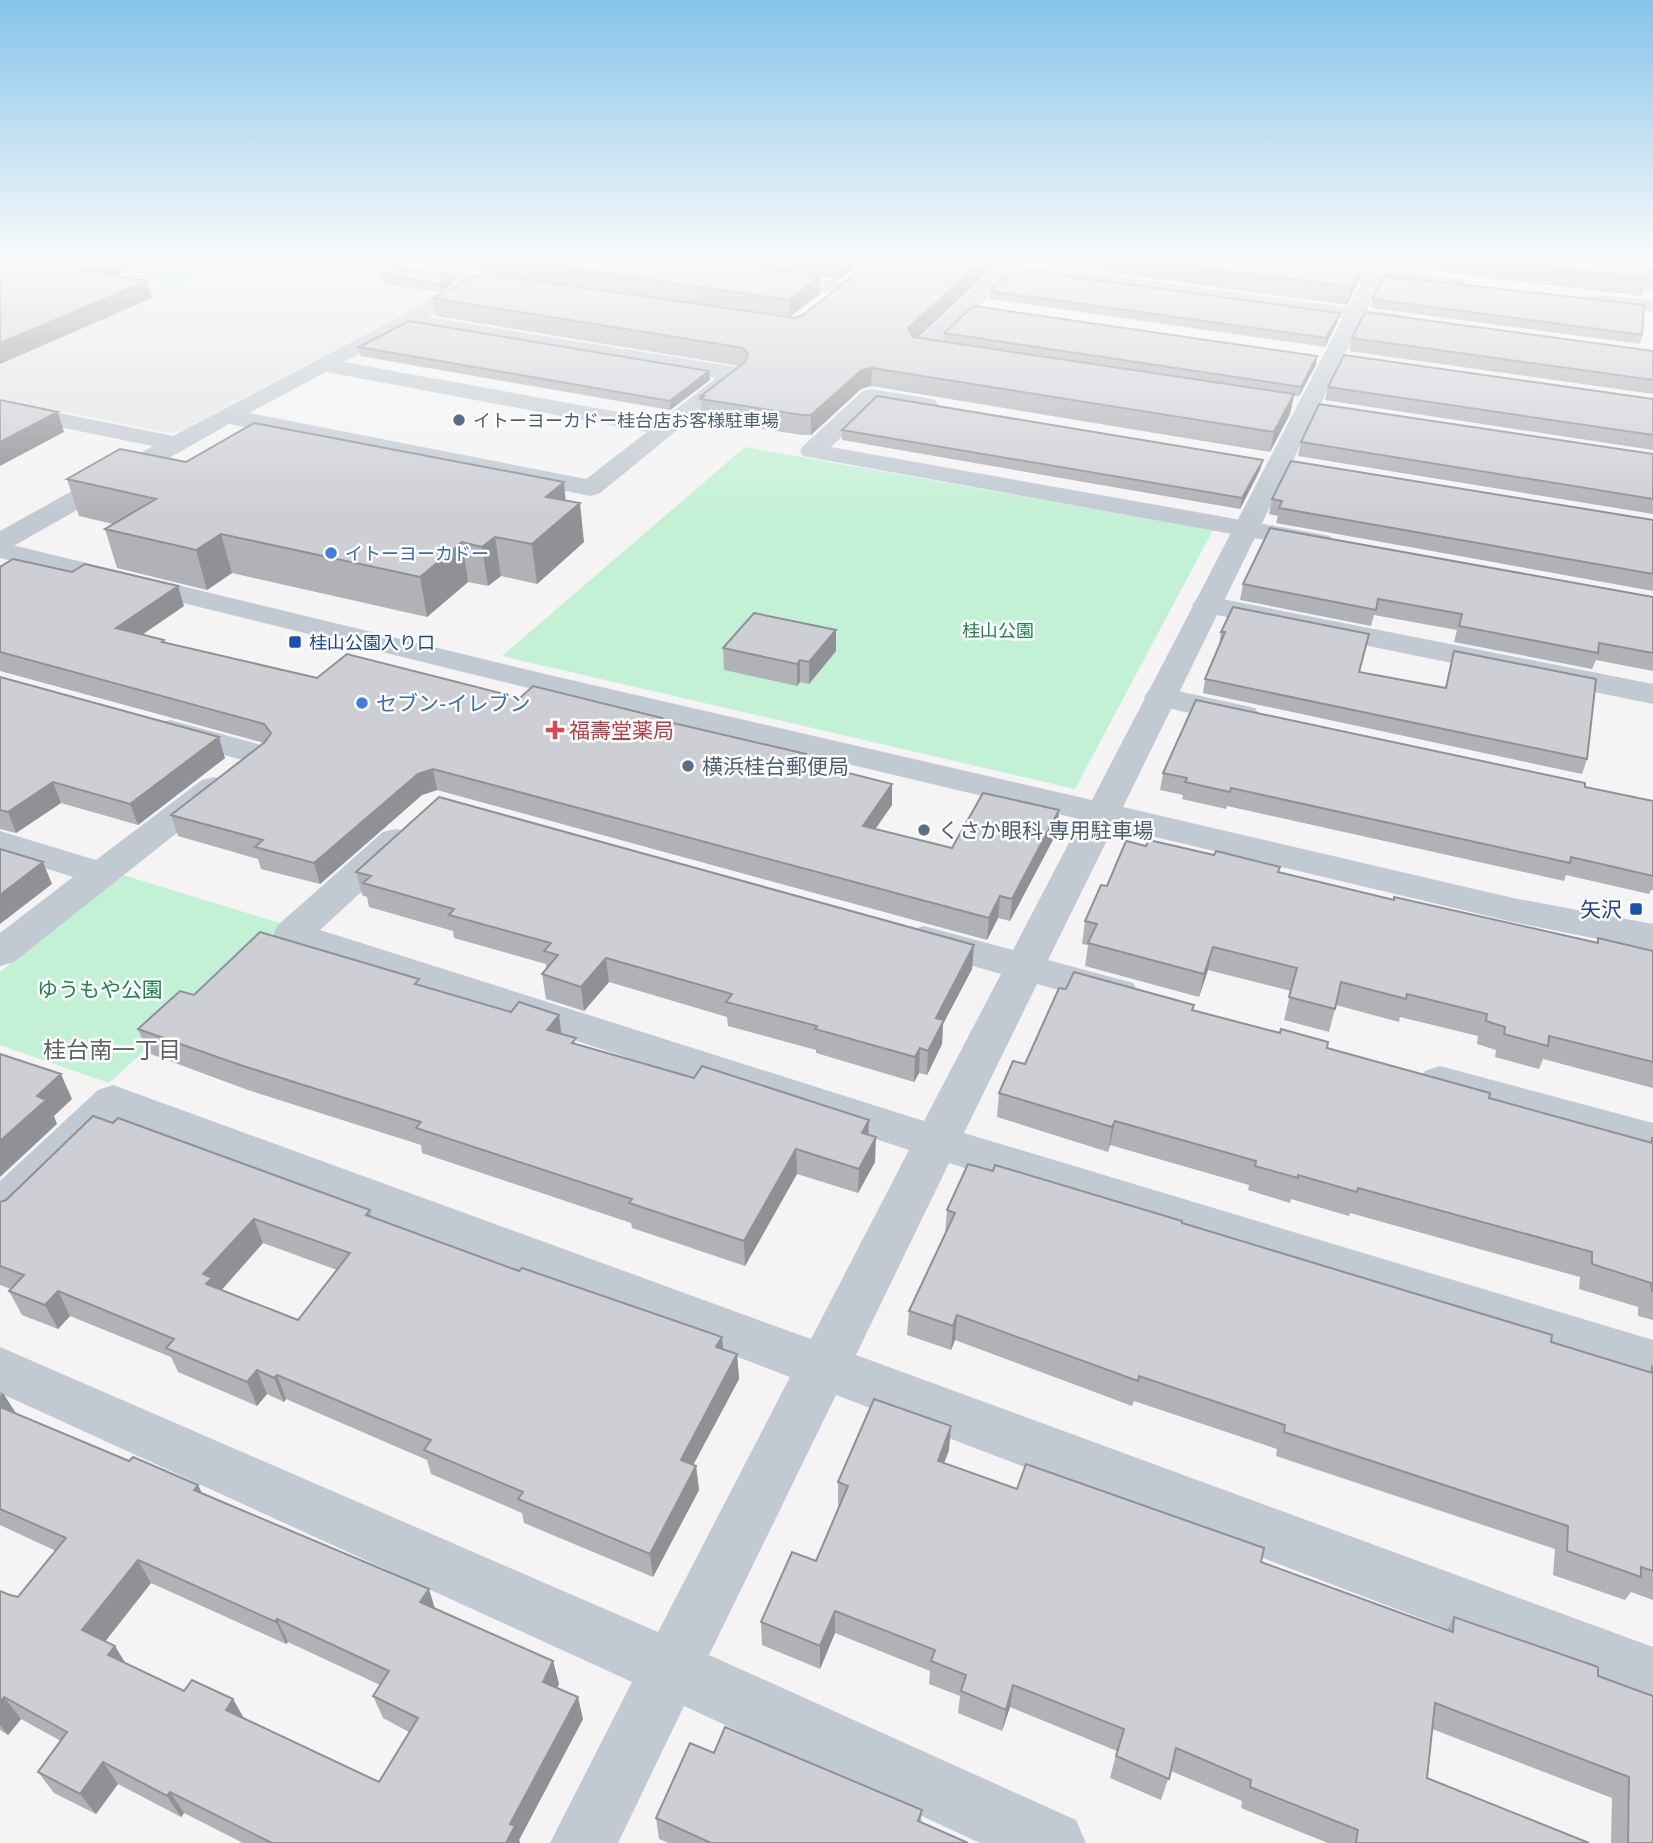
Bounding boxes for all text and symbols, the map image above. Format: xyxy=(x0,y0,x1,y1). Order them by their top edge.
place label: イトーヨーカドー桂台店お客様駐車場 xyxy=(473,409,779,432)
marker: イトーヨーカドー桂台店お客様駐車場 xyxy=(451,412,467,428)
place label: イトーヨーカドー xyxy=(345,542,489,565)
marker: イトーヨーカドー xyxy=(323,545,339,561)
park label: 桂山公園 xyxy=(962,619,1034,642)
place label: 桂山公園入り口 xyxy=(309,631,435,654)
marker: 桂山公園入り口 xyxy=(287,634,303,650)
place label: セブン-イレブン xyxy=(376,690,531,717)
marker: セブン-イレブン xyxy=(354,695,370,711)
place label: 福壽堂薬局 xyxy=(569,717,674,744)
marker: 福壽堂薬局 xyxy=(547,722,563,738)
place label: 横浜桂台郵便局 xyxy=(702,753,849,780)
marker: 横浜桂台郵便局 xyxy=(680,758,696,774)
place label: くさか眼科 専用駐車場 xyxy=(938,817,1154,844)
marker: くさか眼科 専用駐車場 xyxy=(916,822,932,838)
place label: 矢沢 xyxy=(1580,896,1622,923)
marker: 矢沢 xyxy=(1628,901,1644,917)
park label: ゆうもや公園 xyxy=(37,976,163,1003)
district label: 桂台南一丁目 xyxy=(43,1035,181,1064)

